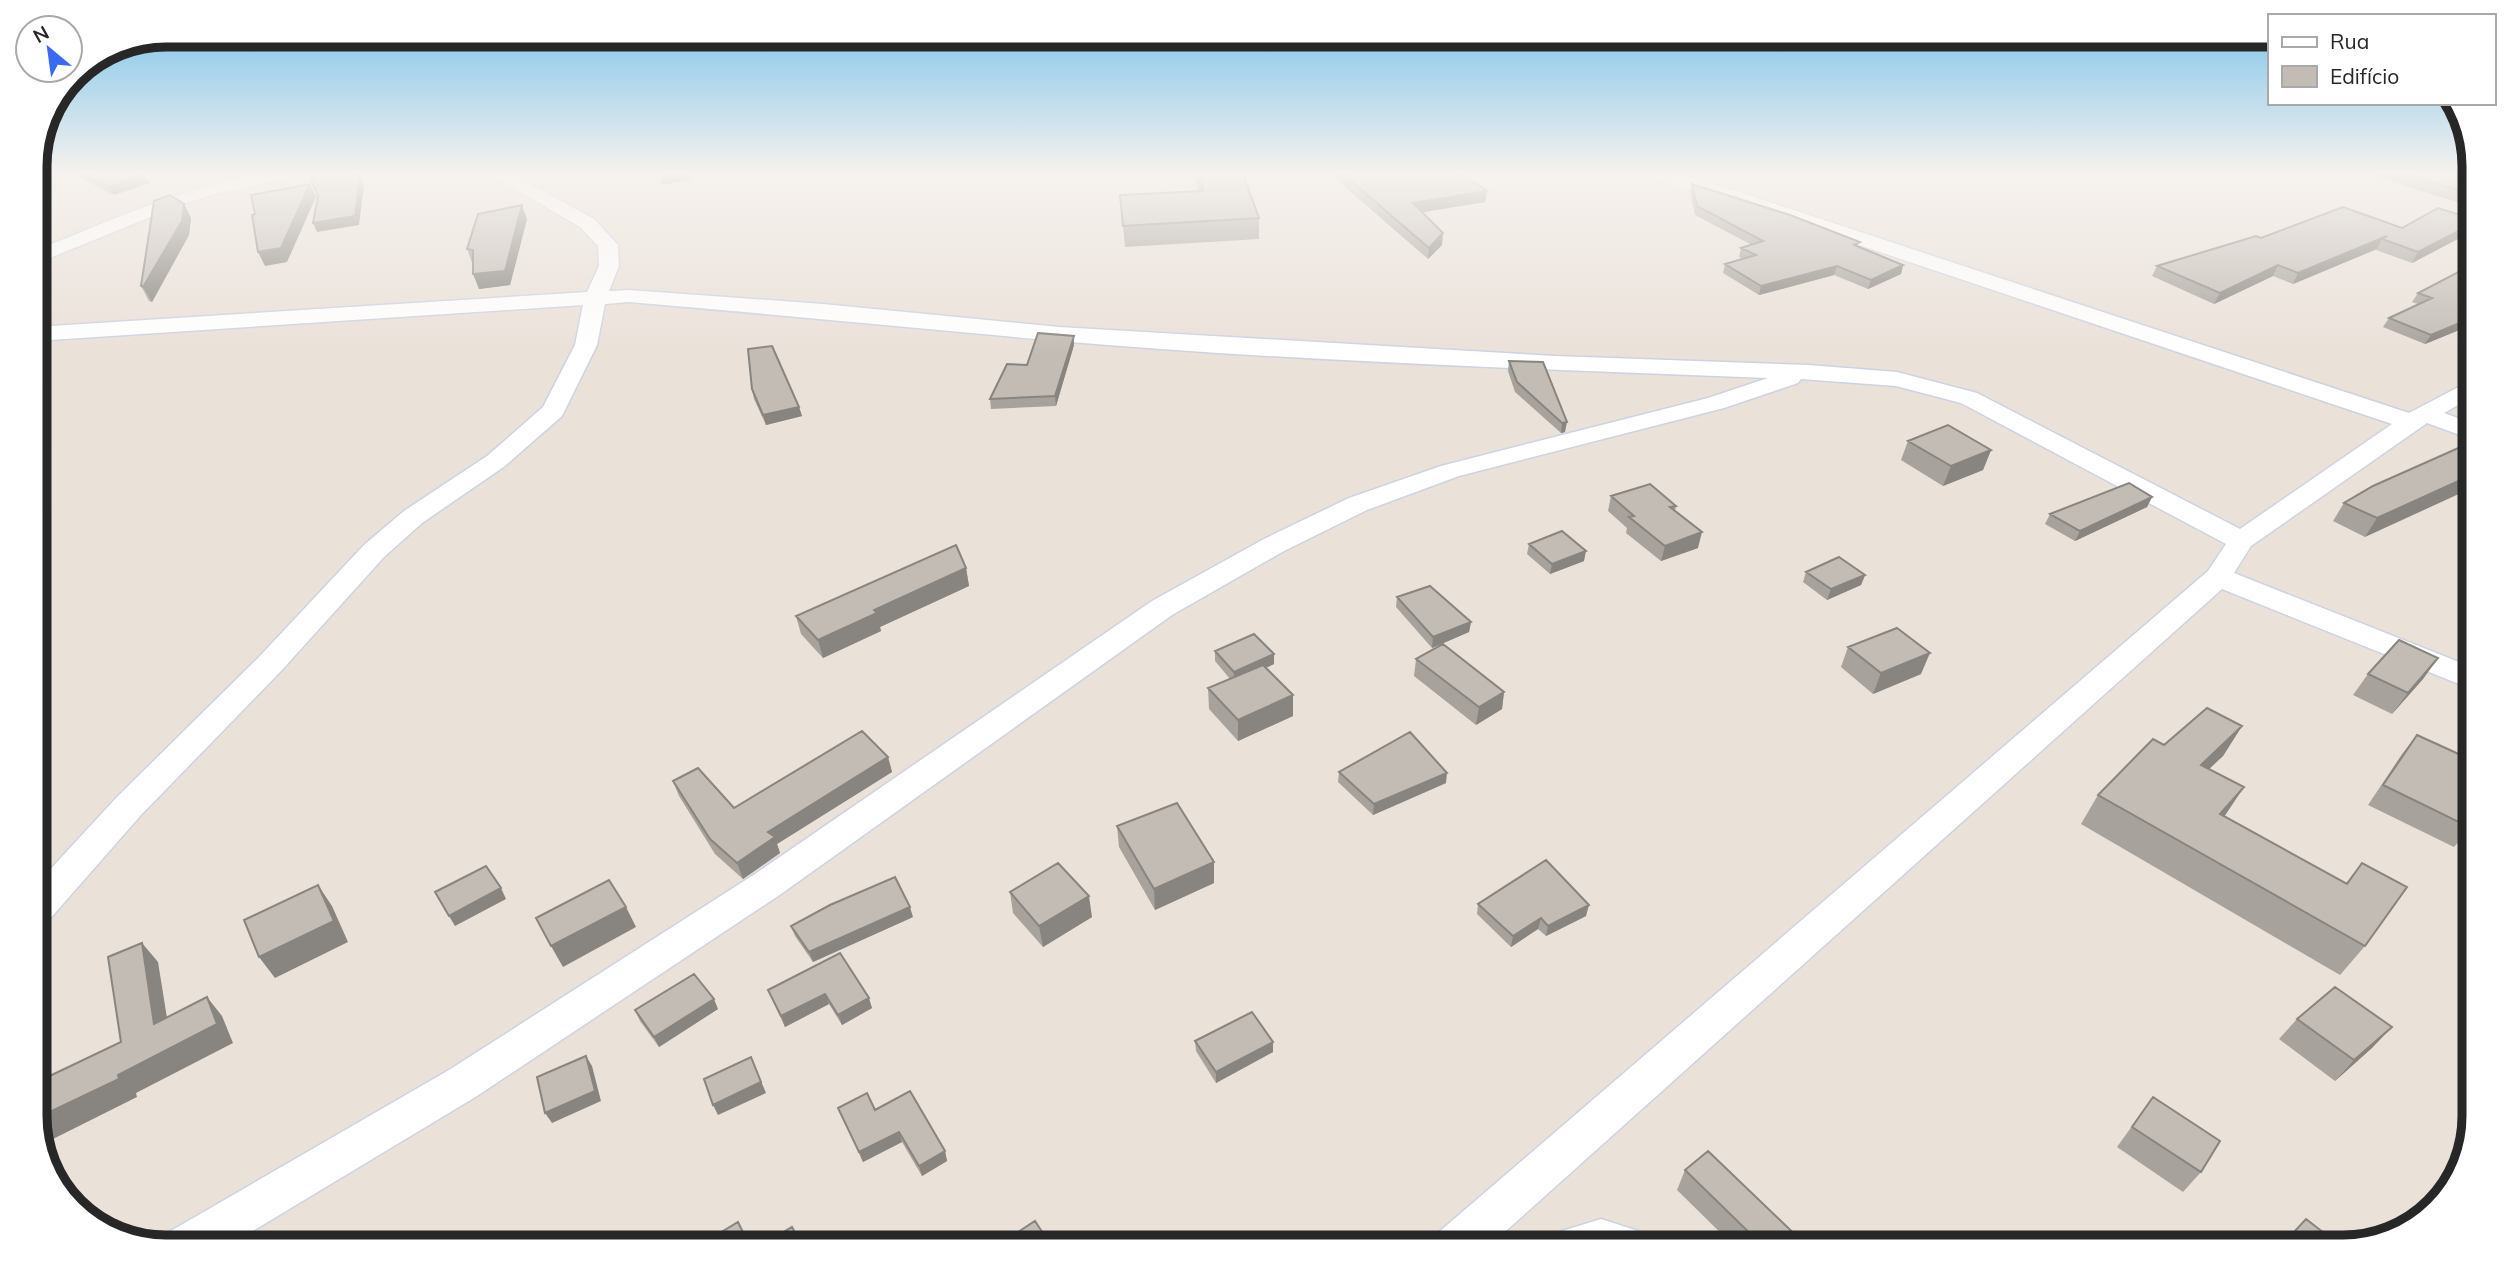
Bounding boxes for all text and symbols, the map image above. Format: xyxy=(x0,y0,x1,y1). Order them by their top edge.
north arrow xyxy=(14,14,84,84)
legend xyxy=(2268,14,2495,105)
text: N xyxy=(29,20,53,48)
text: Rua xyxy=(2330,28,2369,54)
text: Edifício xyxy=(2330,63,2399,89)

